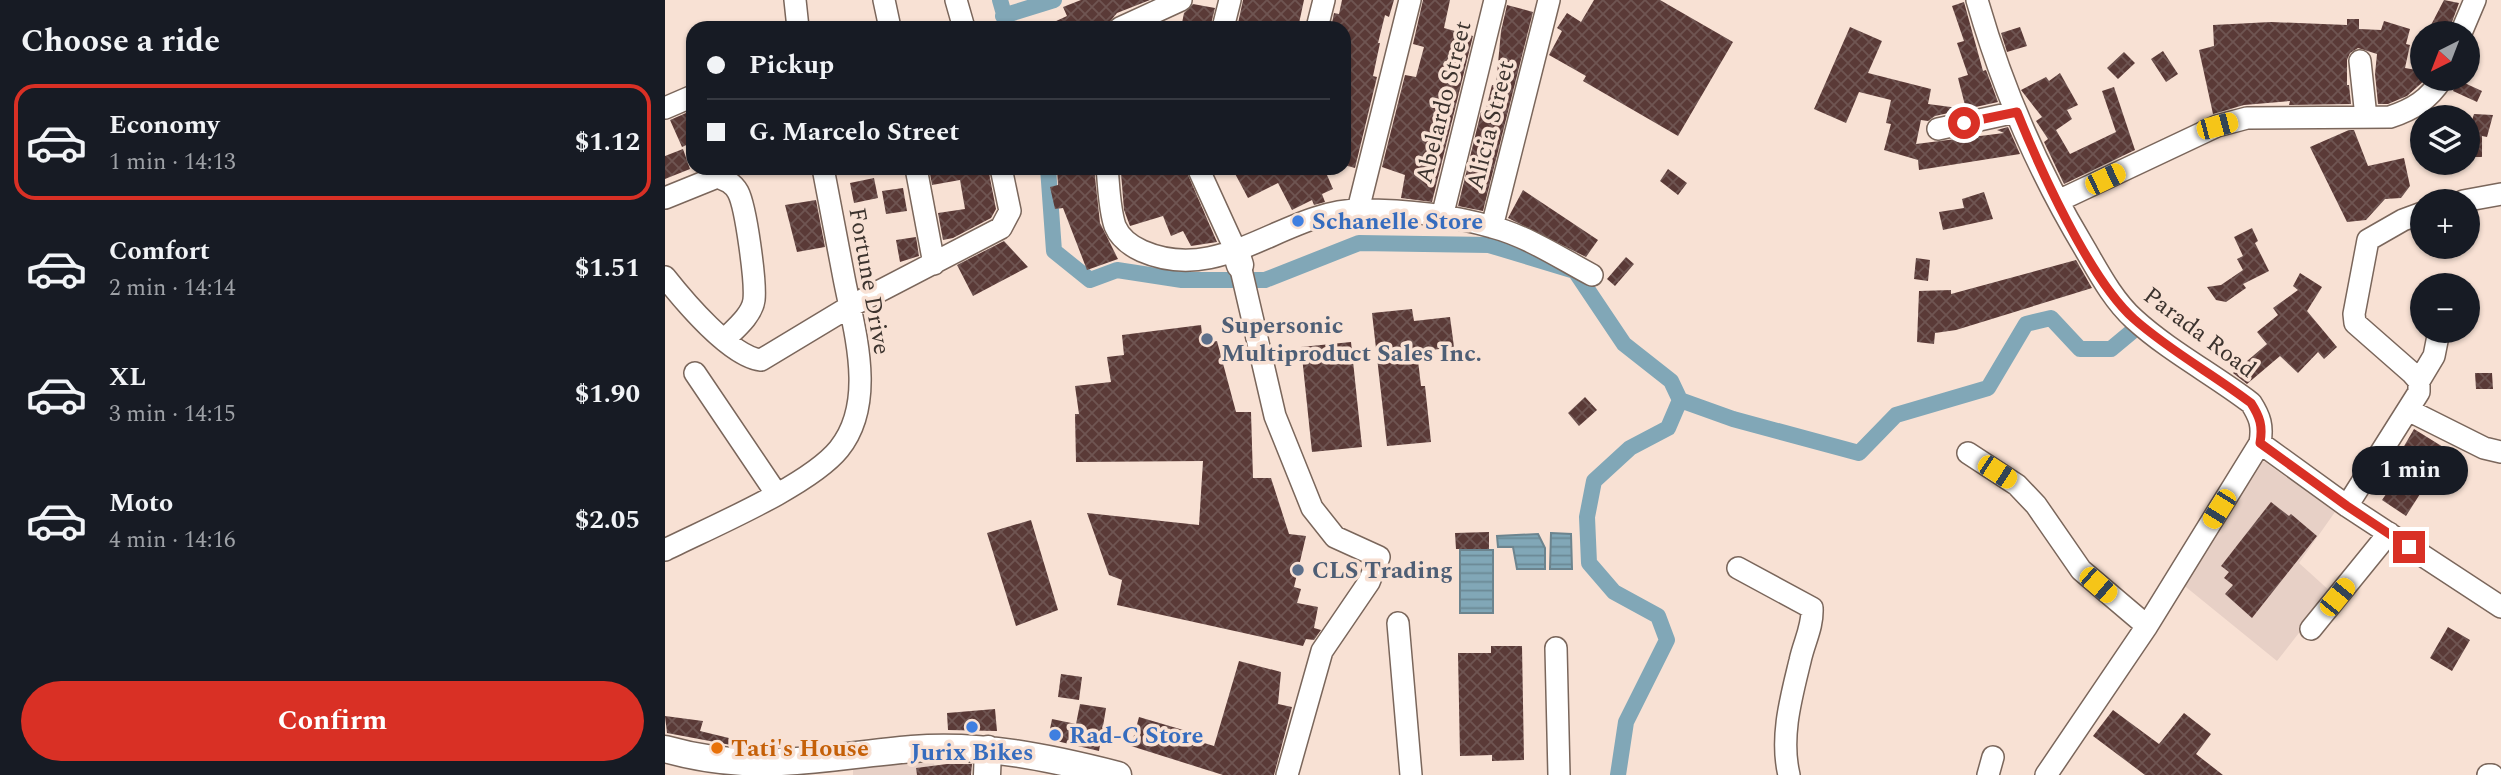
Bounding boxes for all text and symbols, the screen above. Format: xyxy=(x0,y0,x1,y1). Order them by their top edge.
text: Choose a ride xyxy=(21,17,220,66)
street label: Abelardo Street xyxy=(1406,17,1482,187)
north arrow xyxy=(2410,21,2480,91)
map controls xyxy=(2410,21,2480,343)
text: Pickup xyxy=(749,45,834,85)
street label: Alicia Street xyxy=(1458,57,1524,194)
text: Economy xyxy=(109,105,219,145)
button: layers xyxy=(2410,105,2480,175)
route start xyxy=(1948,107,1980,139)
car xyxy=(2194,110,2241,142)
icon: car xyxy=(25,111,88,174)
text: G. Marcelo Street xyxy=(749,112,959,152)
text: $1.12 xyxy=(575,122,640,162)
text: 1 min · 14:13 xyxy=(109,145,236,180)
car xyxy=(2082,160,2129,198)
button: + xyxy=(2410,189,2480,259)
place label: Schanelle Store xyxy=(1312,204,1483,240)
street label: Fortune Drive xyxy=(838,205,900,358)
marker: Schanelle Store xyxy=(1290,213,1306,229)
text: Comfort xyxy=(109,231,210,271)
icon: car xyxy=(25,237,88,300)
text: $1.51 xyxy=(575,248,640,288)
text: 2 min · 14:14 xyxy=(109,271,236,306)
button: − xyxy=(2410,273,2480,343)
street label: Parada Road xyxy=(2135,278,2263,387)
place label: Supersonic Multiproduct Sales Inc. xyxy=(1221,308,1482,372)
marker: Supersonic Multiproduct Sales Inc. xyxy=(1199,331,1215,347)
text: XL xyxy=(109,357,146,397)
icon: car xyxy=(25,363,88,426)
text: $1.90 xyxy=(575,374,640,414)
text: 3 min · 14:15 xyxy=(109,397,236,432)
callout: 1 min xyxy=(2351,446,2467,494)
car xyxy=(1974,452,2021,492)
text: 1 min xyxy=(2379,453,2441,488)
text: Moto xyxy=(109,483,173,523)
car xyxy=(2199,486,2240,532)
icon: car xyxy=(25,489,88,552)
text: $2.05 xyxy=(575,500,640,540)
text: 4 min · 14:16 xyxy=(109,523,236,558)
route end xyxy=(2393,531,2425,563)
place label: CLS Trading xyxy=(1312,553,1453,589)
marker: CLS Trading xyxy=(1290,562,1306,578)
car xyxy=(2076,563,2121,607)
car xyxy=(2316,574,2359,620)
button: Confirm xyxy=(21,681,644,761)
place label: Rad-C Store xyxy=(1069,718,1203,754)
marker: Jurix Bikes xyxy=(964,719,980,735)
marker: Rad-C Store xyxy=(1047,727,1063,743)
place label: Tati's House xyxy=(731,731,869,767)
place label: Jurix Bikes xyxy=(911,735,1033,771)
marker: Tati's House xyxy=(709,740,725,756)

